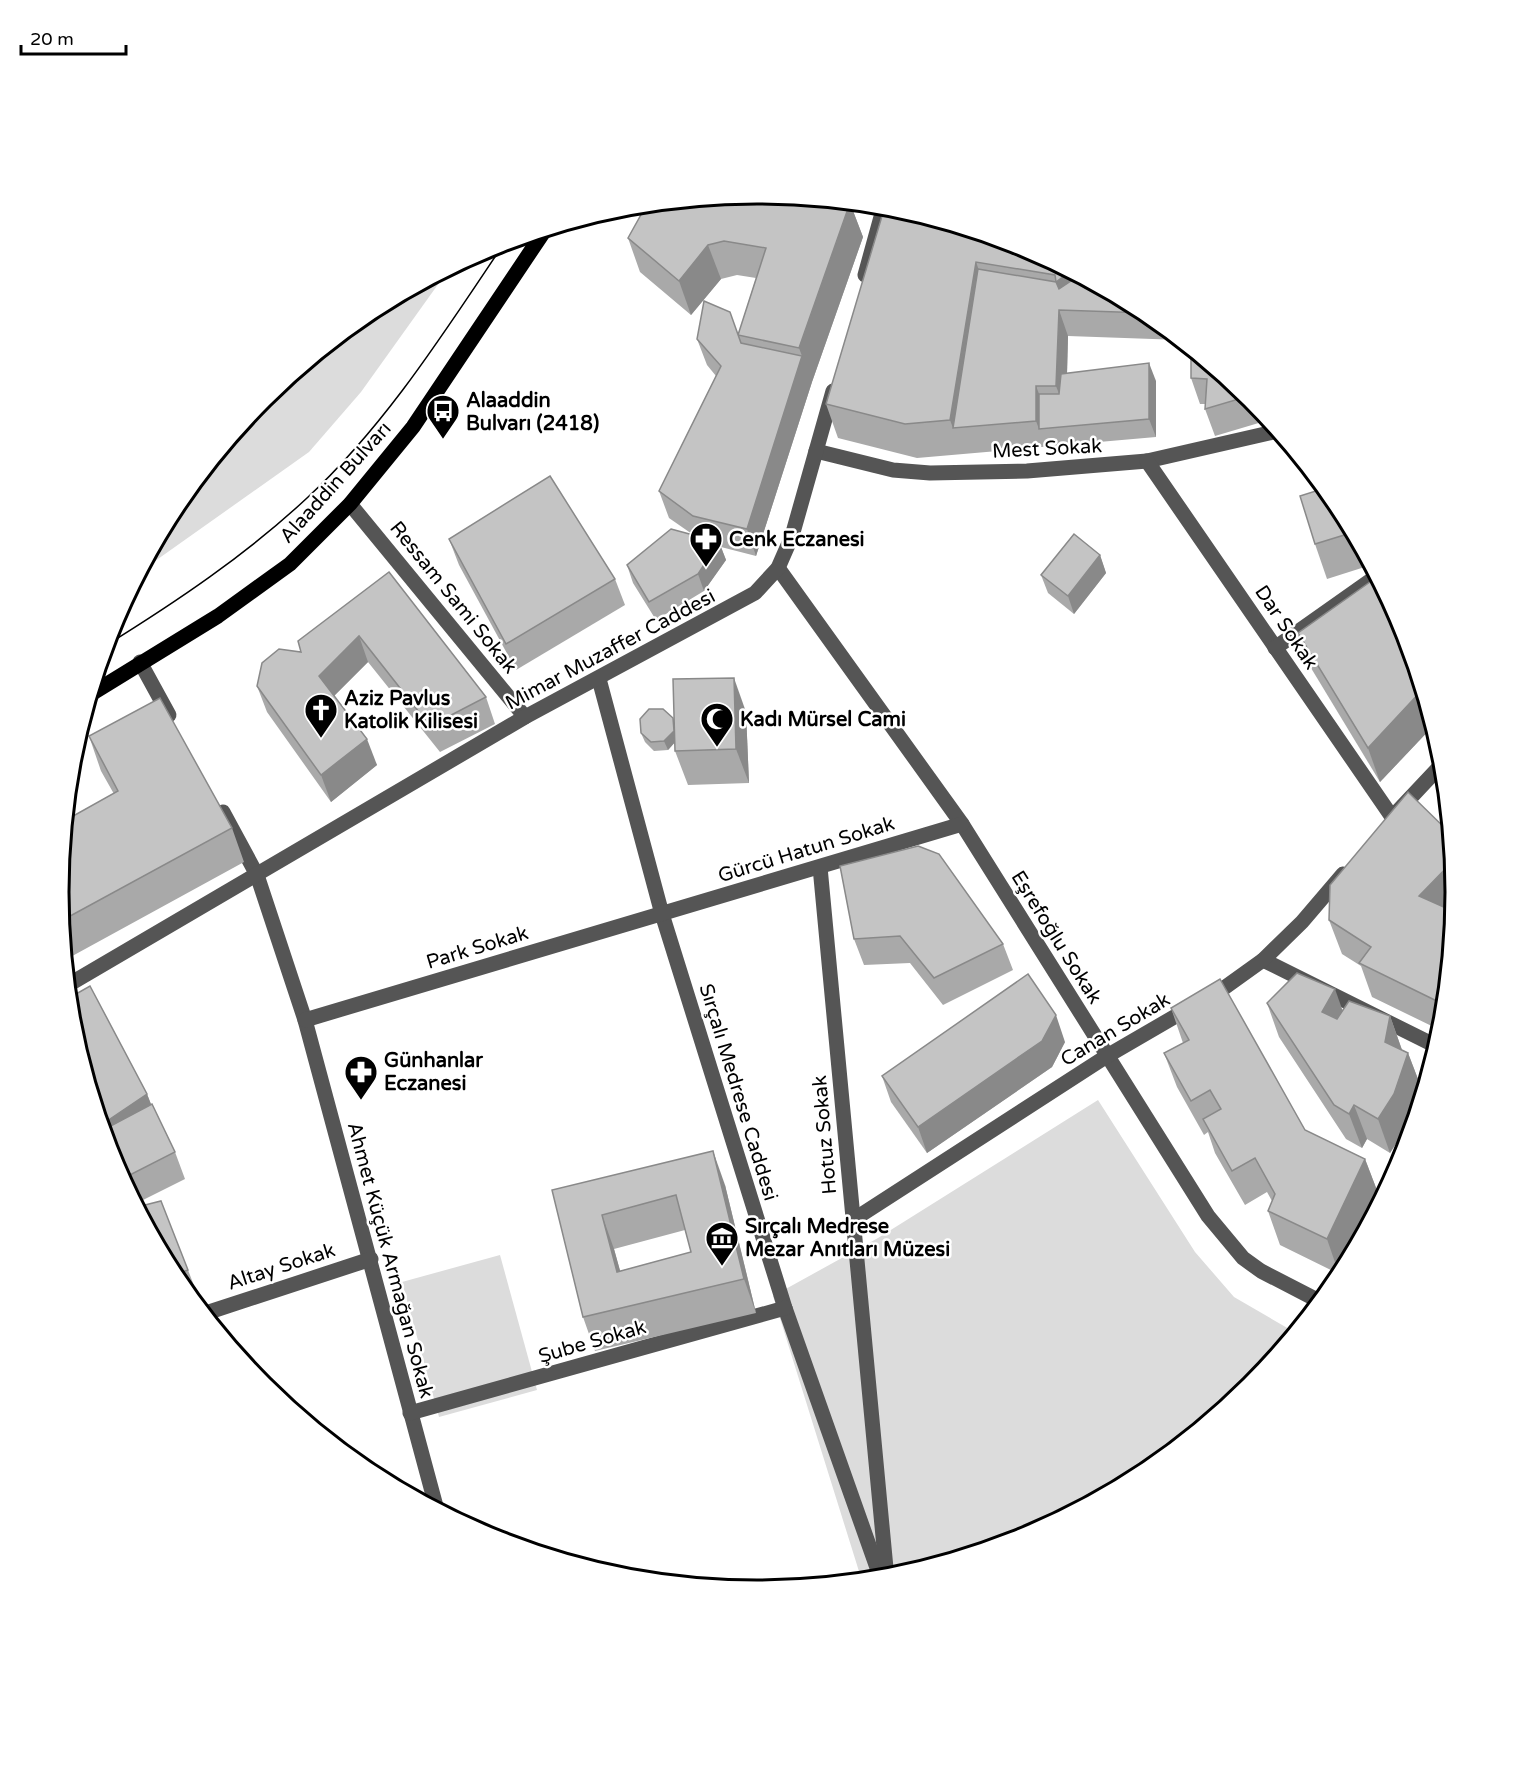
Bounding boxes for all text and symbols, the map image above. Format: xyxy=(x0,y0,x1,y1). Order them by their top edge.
scale bar xyxy=(21,18,126,56)
text: 20 m xyxy=(30,28,74,50)
place label: Alaaddin Bulvarı (2418) xyxy=(466,389,599,436)
bus stop icon: Alaaddin Bulvarı (2418) xyxy=(425,393,461,440)
street label: Alaaddin Bulvarı xyxy=(275,417,397,548)
street label: Mest Sokak xyxy=(991,434,1103,464)
street label: Ressam Sami Sokak xyxy=(384,517,522,679)
pharmacy icon: Cenk Eczanesi xyxy=(688,521,724,568)
place label: Cenk Eczanesi xyxy=(729,528,865,552)
street label: Dar Sokak xyxy=(1249,581,1323,674)
street label: Mimar Muzaffer Caddesi xyxy=(501,584,719,715)
place label: Aziz Pavlus Katolik Kilisesi xyxy=(344,687,478,734)
church icon: Aziz Pavlus Katolik Kilisesi xyxy=(303,692,339,739)
mosque icon: Kadı Mürsel Cami xyxy=(699,701,735,748)
place label: Kadı Mürsel Cami xyxy=(740,708,906,732)
street label: Gürcü Hatun Sokak xyxy=(715,812,898,888)
street label: Eşrefoğlu Sokak xyxy=(1006,867,1107,1009)
street label: Park Sokak xyxy=(423,921,531,975)
street label: Sırçalı Medrese Caddesi xyxy=(694,981,783,1204)
street label: Canan Sokak xyxy=(1057,988,1175,1072)
place label: Günhanlar Eczanesi xyxy=(384,1049,483,1096)
pharmacy icon: Günhanlar Eczanesi xyxy=(343,1054,379,1101)
street label: Hotuz Sokak xyxy=(808,1074,842,1195)
street label: Ahmet Küçük Armağan Sokak xyxy=(342,1120,438,1401)
place label: Sırçalı Medrese Mezar Anıtları Müzesi xyxy=(745,1215,950,1262)
museum icon: Sırçalı Medrese Mezar Anıtları Müzesi xyxy=(704,1220,740,1267)
street label: Altay Sokak xyxy=(224,1238,338,1296)
street label: Şube Sokak xyxy=(536,1315,649,1369)

